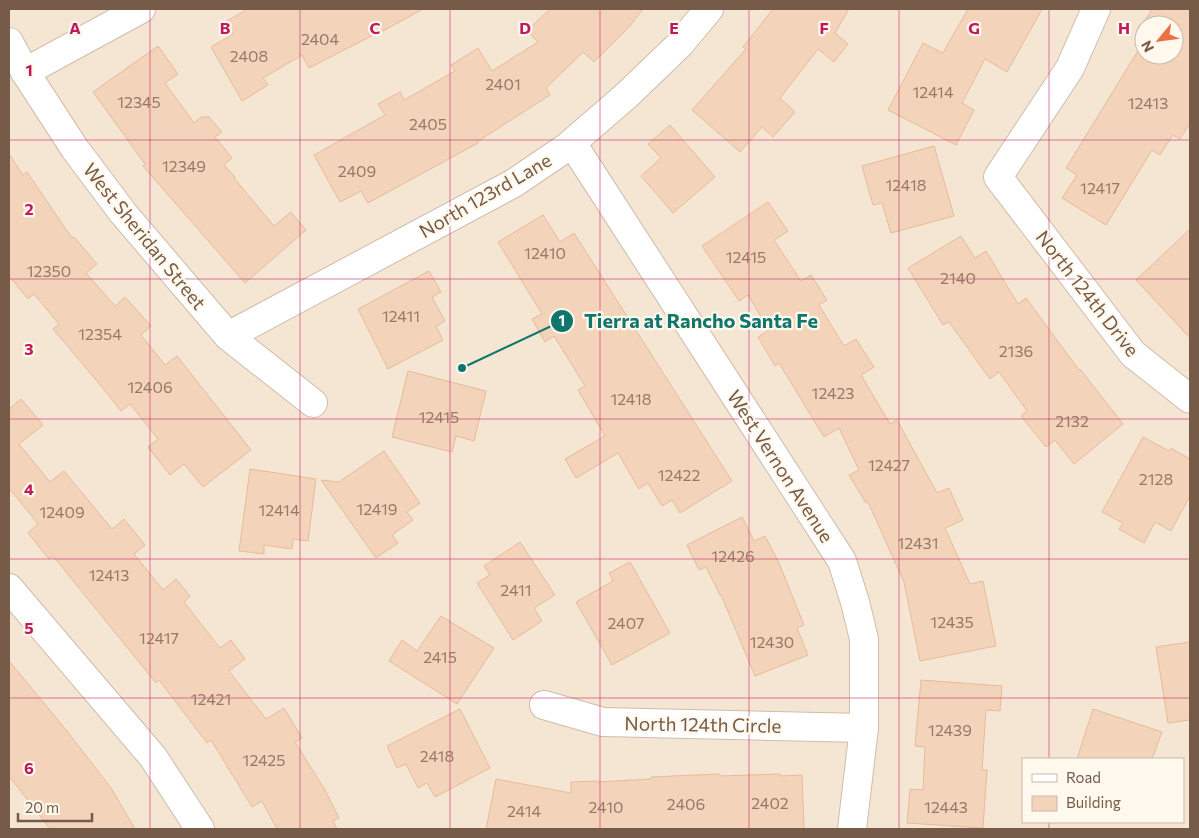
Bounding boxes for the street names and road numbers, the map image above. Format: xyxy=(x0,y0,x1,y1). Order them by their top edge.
street label: North 123rd Lane xyxy=(415,148,555,242)
street label: West Sheridan Street xyxy=(79,158,211,314)
street label: North 124th Drive xyxy=(1032,225,1144,361)
street label: West Vernon Avenue xyxy=(723,385,839,547)
street label: North 124th Circle xyxy=(624,711,782,737)

